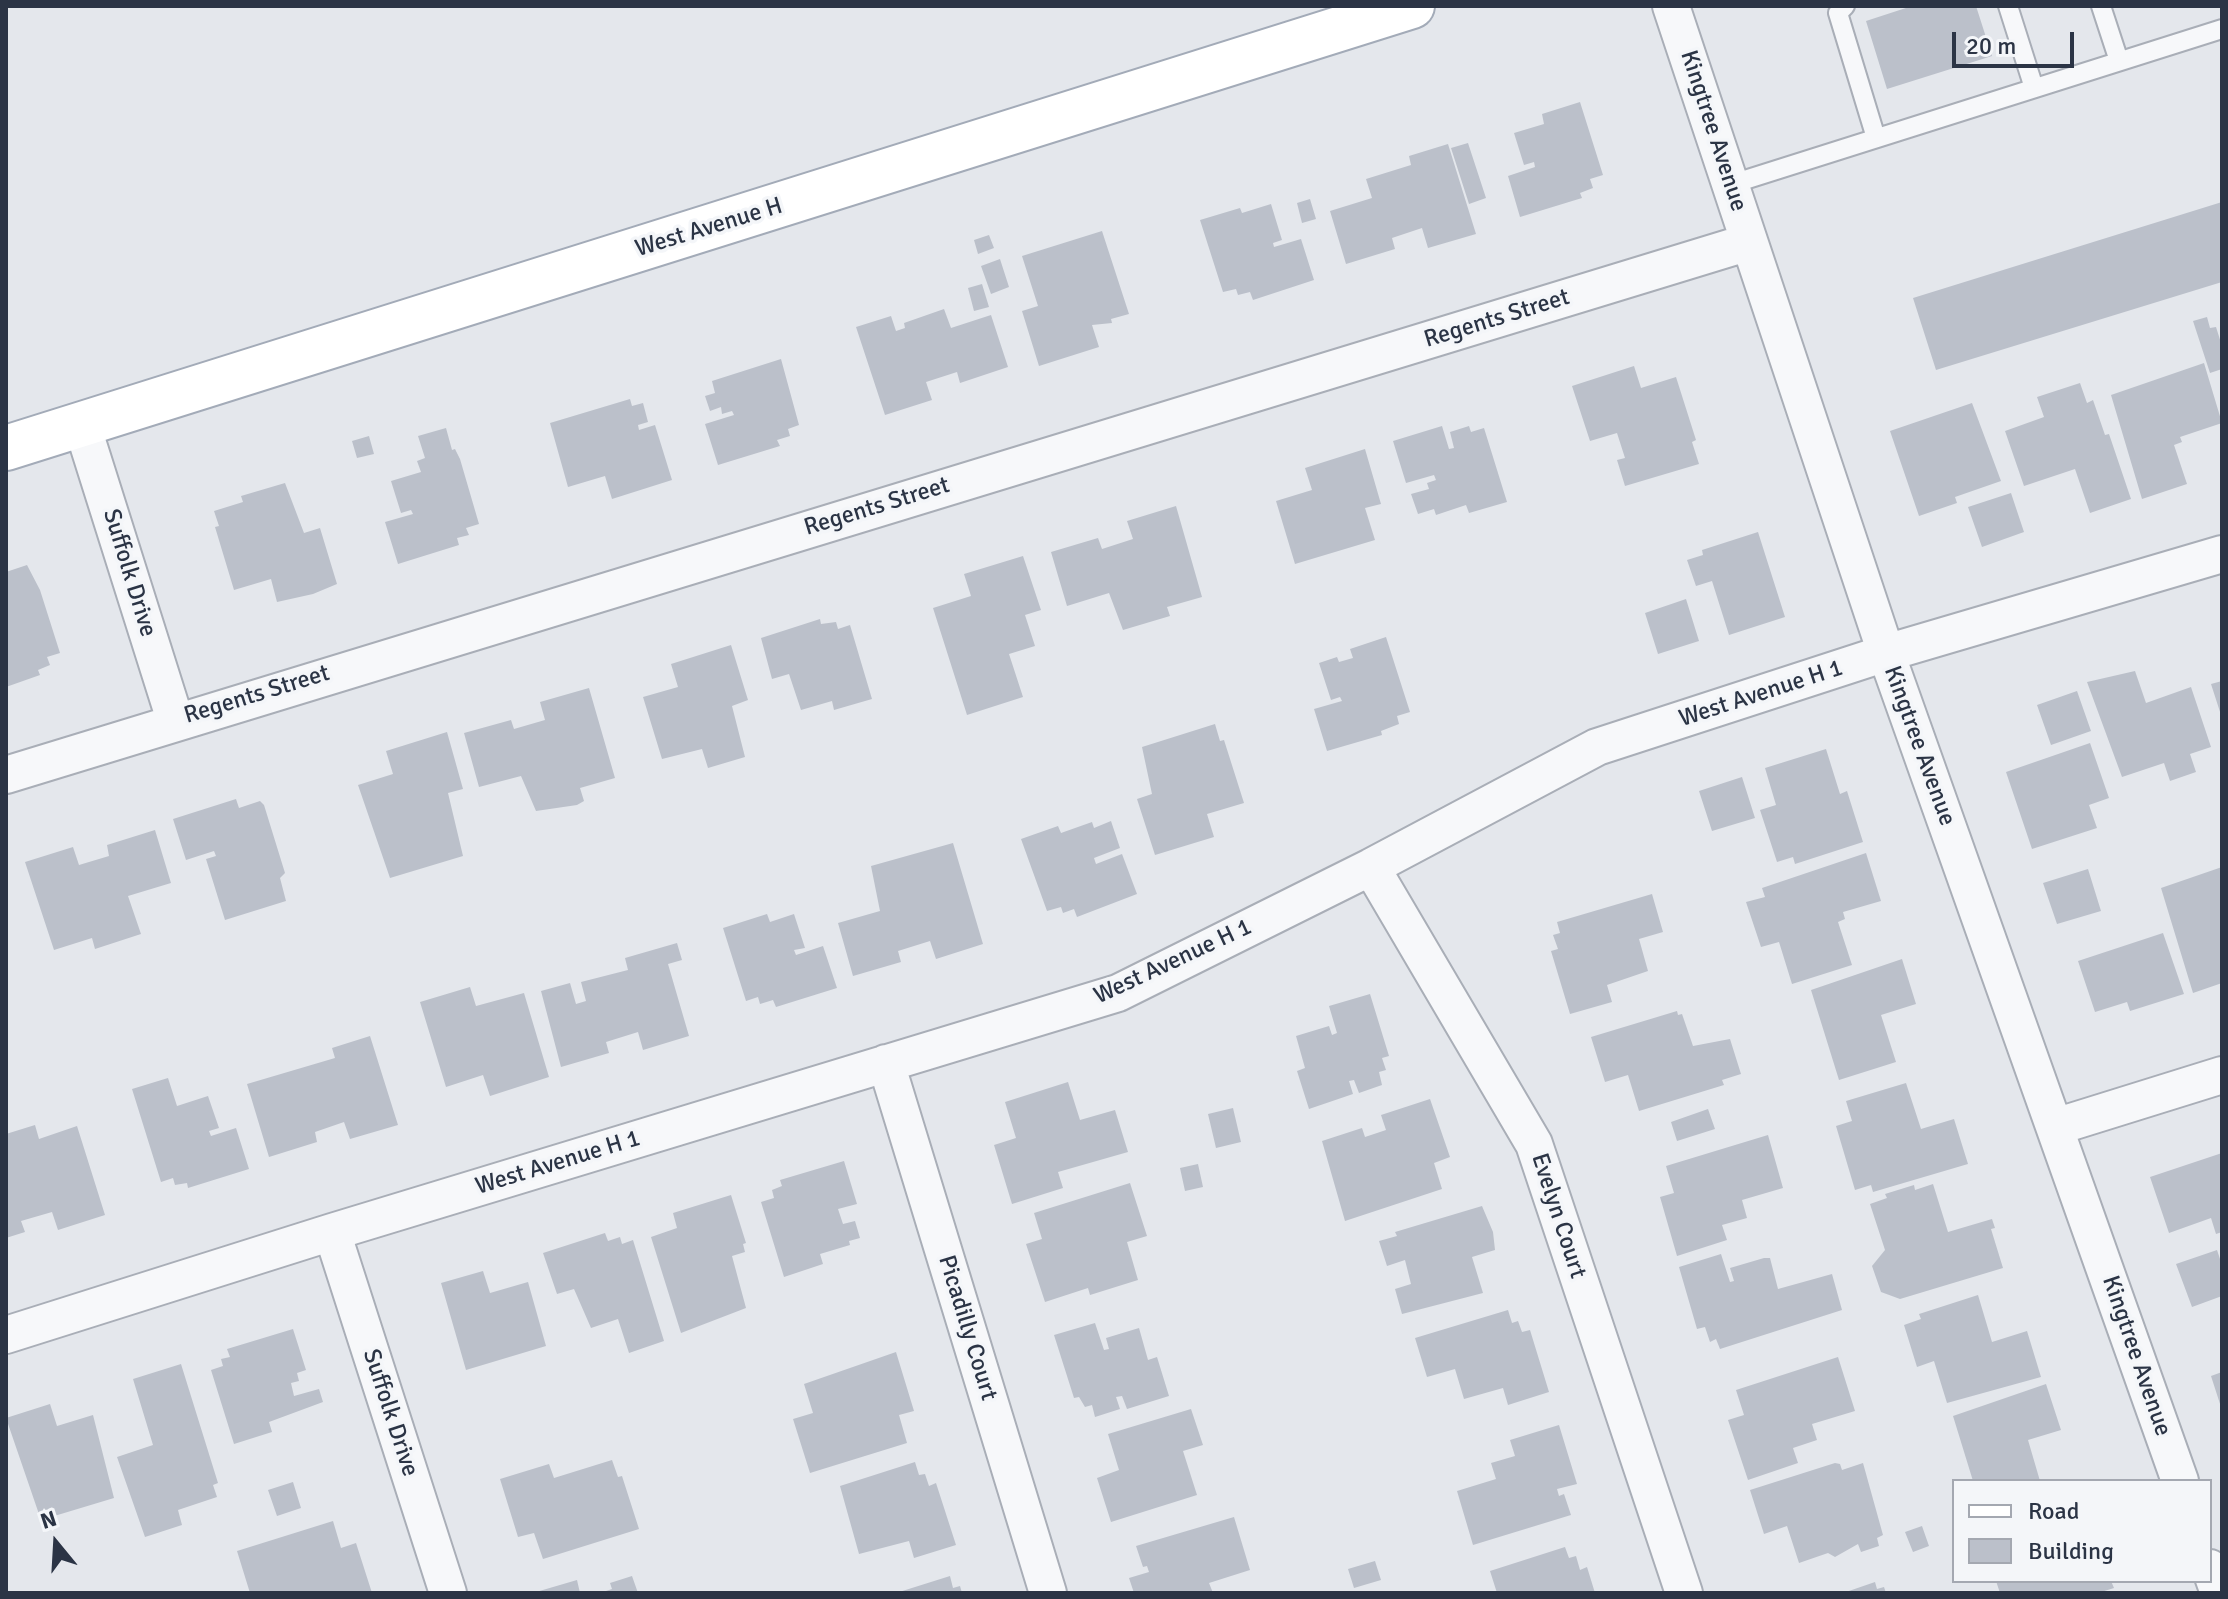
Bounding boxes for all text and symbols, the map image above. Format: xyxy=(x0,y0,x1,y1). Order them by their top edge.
scale bar xyxy=(1956,16,2078,66)
text: 20 m xyxy=(1966,31,2016,61)
street label: Kingtree Avenue xyxy=(1673,47,1753,215)
street label: West Avenue H xyxy=(632,192,786,264)
street label: Regents Street xyxy=(1421,283,1573,355)
street label: Regents Street xyxy=(801,471,953,543)
street label: Suffolk Drive xyxy=(96,506,162,640)
street label: West Avenue H 1 xyxy=(1676,654,1846,734)
street label: Regents Street xyxy=(181,659,333,731)
street label: Kingtree Avenue xyxy=(1877,662,1961,830)
street label: West Avenue H 1 xyxy=(1090,913,1256,1011)
street label: West Avenue H 1 xyxy=(472,1124,644,1202)
street label: Evelyn Court xyxy=(1524,1150,1592,1282)
street label: Picadilly Court xyxy=(931,1252,1003,1404)
street label: Kingtree Avenue xyxy=(2095,1272,2177,1440)
street label: Suffolk Drive xyxy=(356,1346,424,1480)
legend xyxy=(1952,1479,2212,1583)
text: Road xyxy=(2028,1496,2079,1526)
north arrow xyxy=(16,1503,96,1583)
text: N xyxy=(37,1504,60,1535)
text: Building xyxy=(2028,1536,2114,1566)

